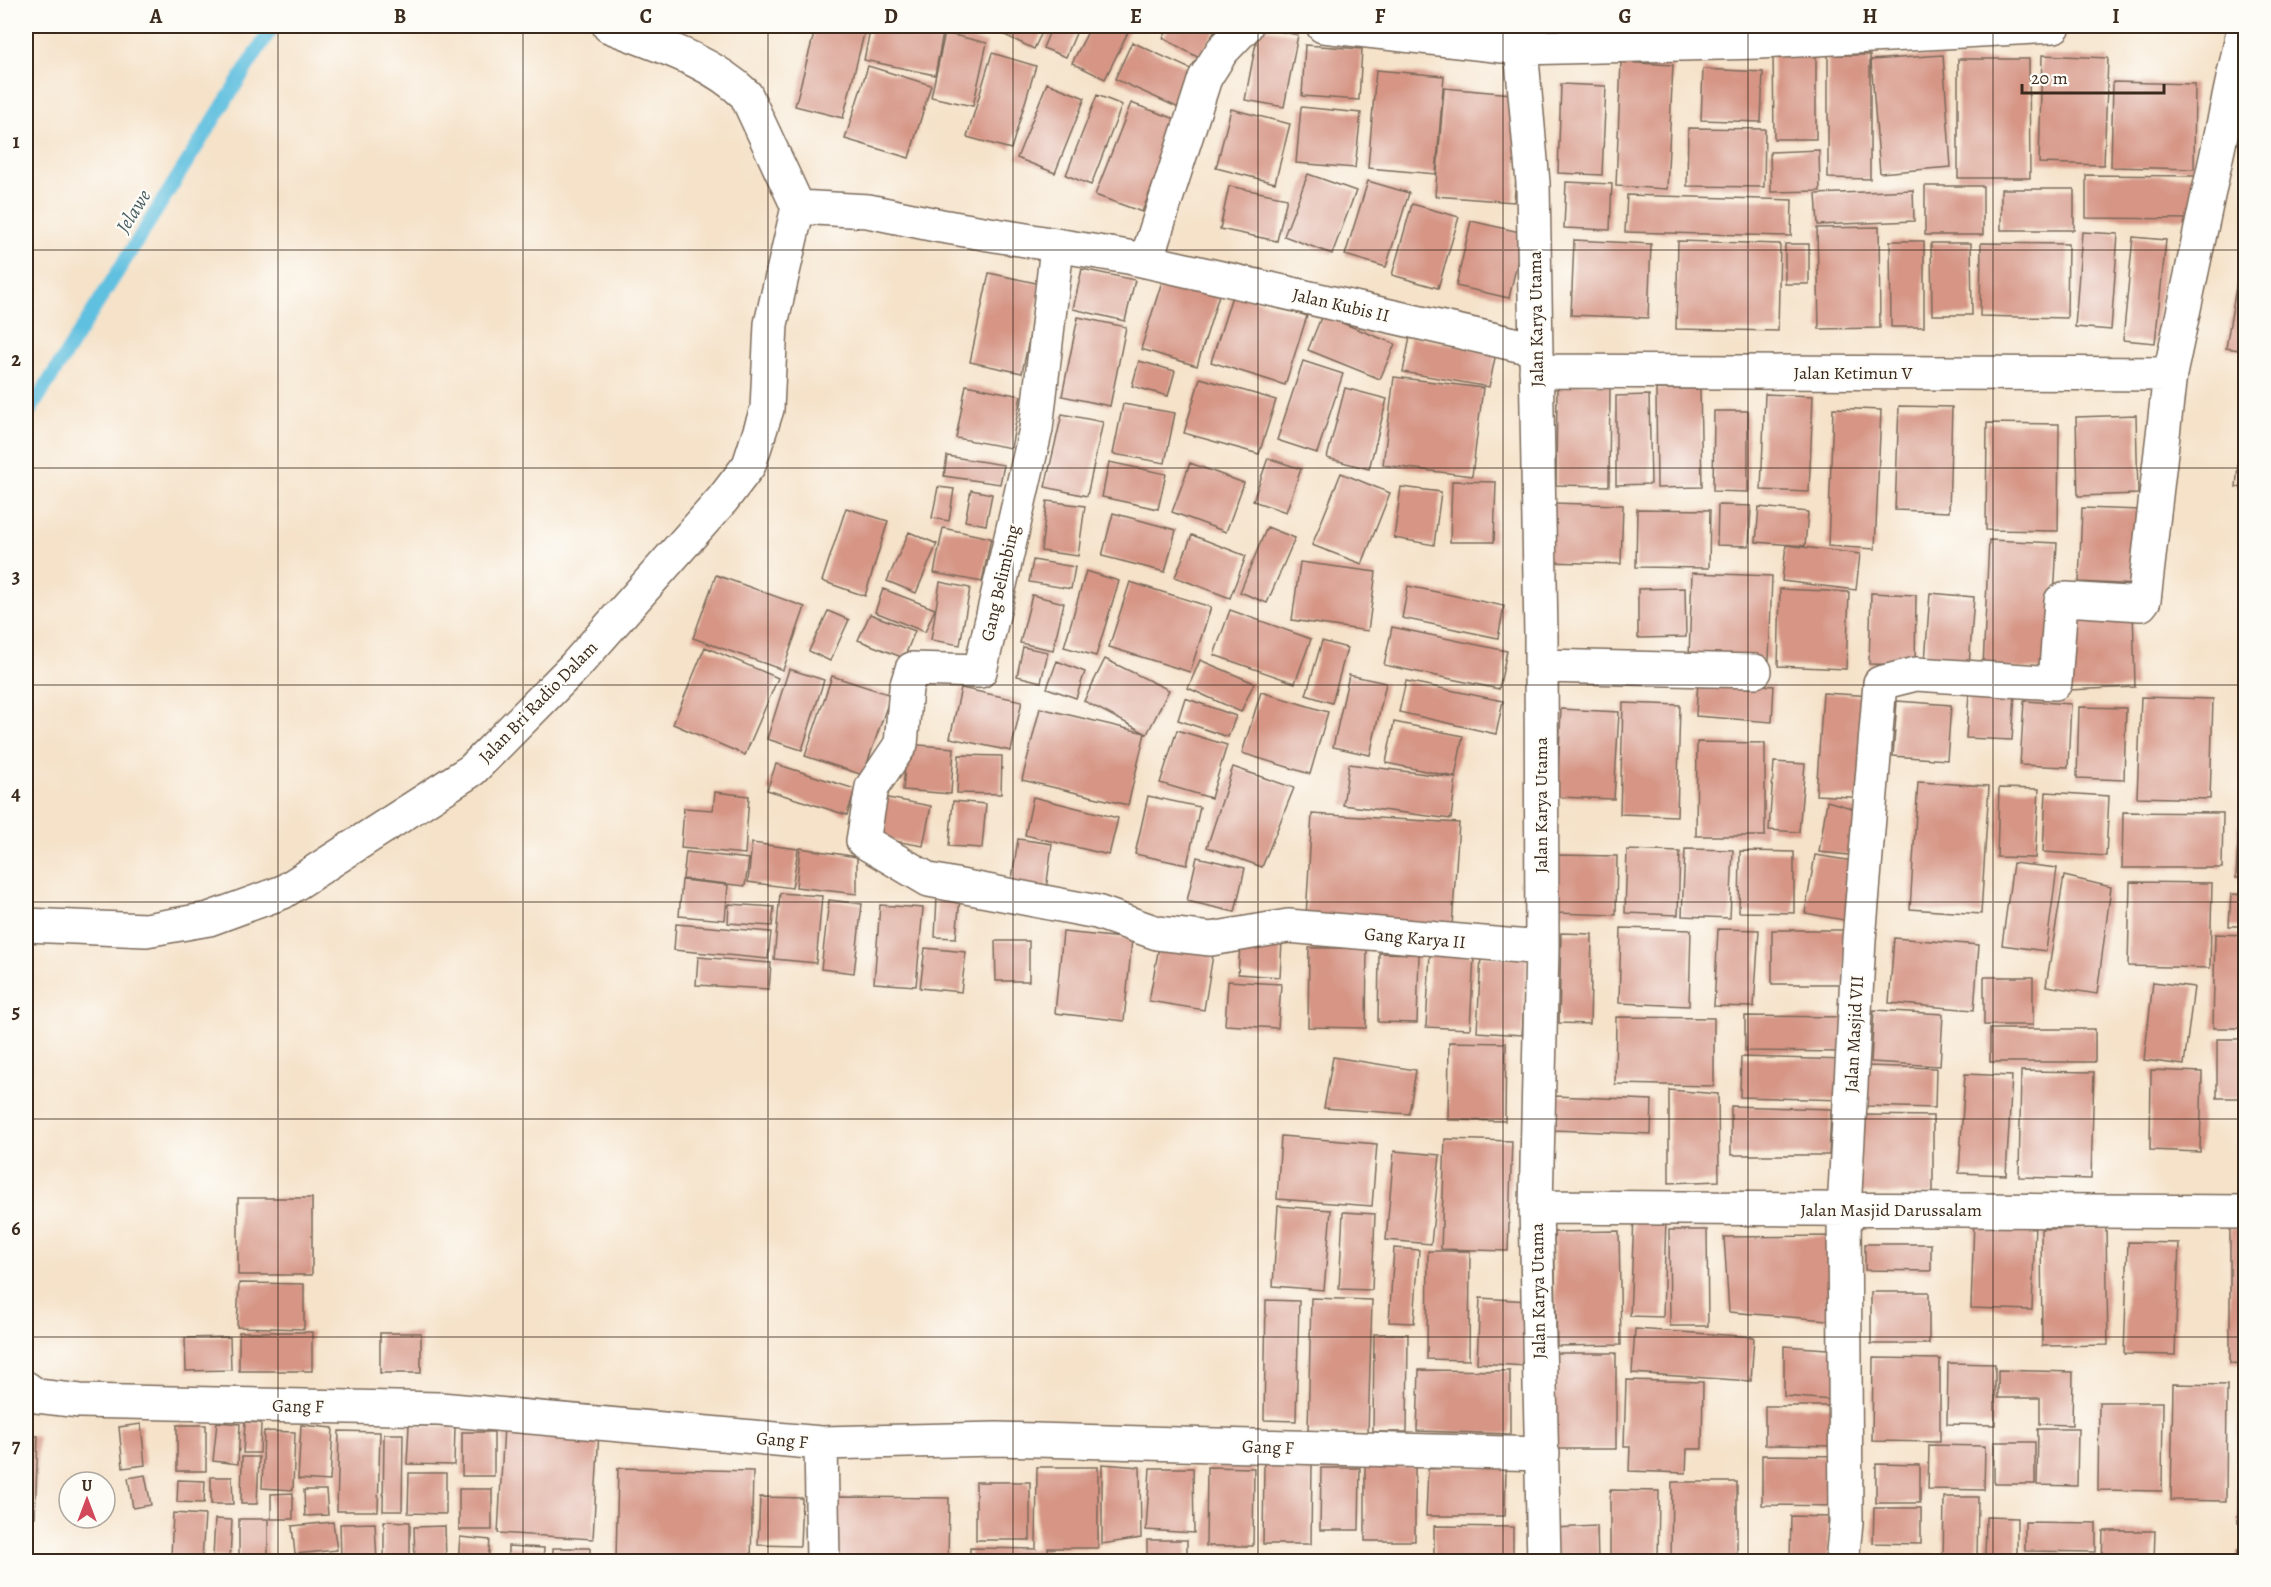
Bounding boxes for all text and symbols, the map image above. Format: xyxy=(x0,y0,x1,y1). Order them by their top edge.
text: A xyxy=(149,3,163,30)
text: B xyxy=(394,3,406,30)
text: C xyxy=(640,3,652,30)
text: D xyxy=(884,3,898,30)
text: E xyxy=(1130,3,1142,30)
text: F xyxy=(1375,3,1386,30)
text: G xyxy=(1618,3,1632,30)
text: H xyxy=(1863,3,1878,30)
text: I xyxy=(2112,3,2120,30)
scale bar xyxy=(2022,57,2164,95)
text: 20 m xyxy=(2031,66,2068,90)
text: 1 xyxy=(12,128,20,155)
water label: Jelawe xyxy=(109,184,157,239)
street label: Jalan Karya Utama xyxy=(1523,250,1549,387)
street label: Jalan Kubis II xyxy=(1290,282,1392,328)
text: 2 xyxy=(11,346,21,373)
street label: Jalan Ketimun V xyxy=(1794,361,1912,385)
street label: Gang Belimbing xyxy=(975,522,1025,644)
text: 3 xyxy=(12,563,20,590)
street label: Jalan Bri Radio Dalam xyxy=(473,636,603,768)
street label: Jalan Karya Utama xyxy=(1529,736,1553,873)
text: 4 xyxy=(11,780,21,807)
street label: Gang Karya II xyxy=(1363,922,1467,954)
street label: Jalan Masjid VII xyxy=(1839,975,1869,1093)
text: 5 xyxy=(12,998,20,1025)
street label: Jalan Masjid Darussalam xyxy=(1800,1198,1982,1222)
text: 6 xyxy=(11,1215,21,1242)
street label: Jalan Karya Utama xyxy=(1525,1222,1551,1359)
street label: Gang F xyxy=(272,1394,324,1418)
street label: Gang F xyxy=(755,1426,809,1454)
text: 7 xyxy=(12,1432,21,1459)
street label: Gang F xyxy=(1242,1434,1294,1460)
north arrow xyxy=(57,1470,117,1530)
text: U xyxy=(82,1475,93,1497)

